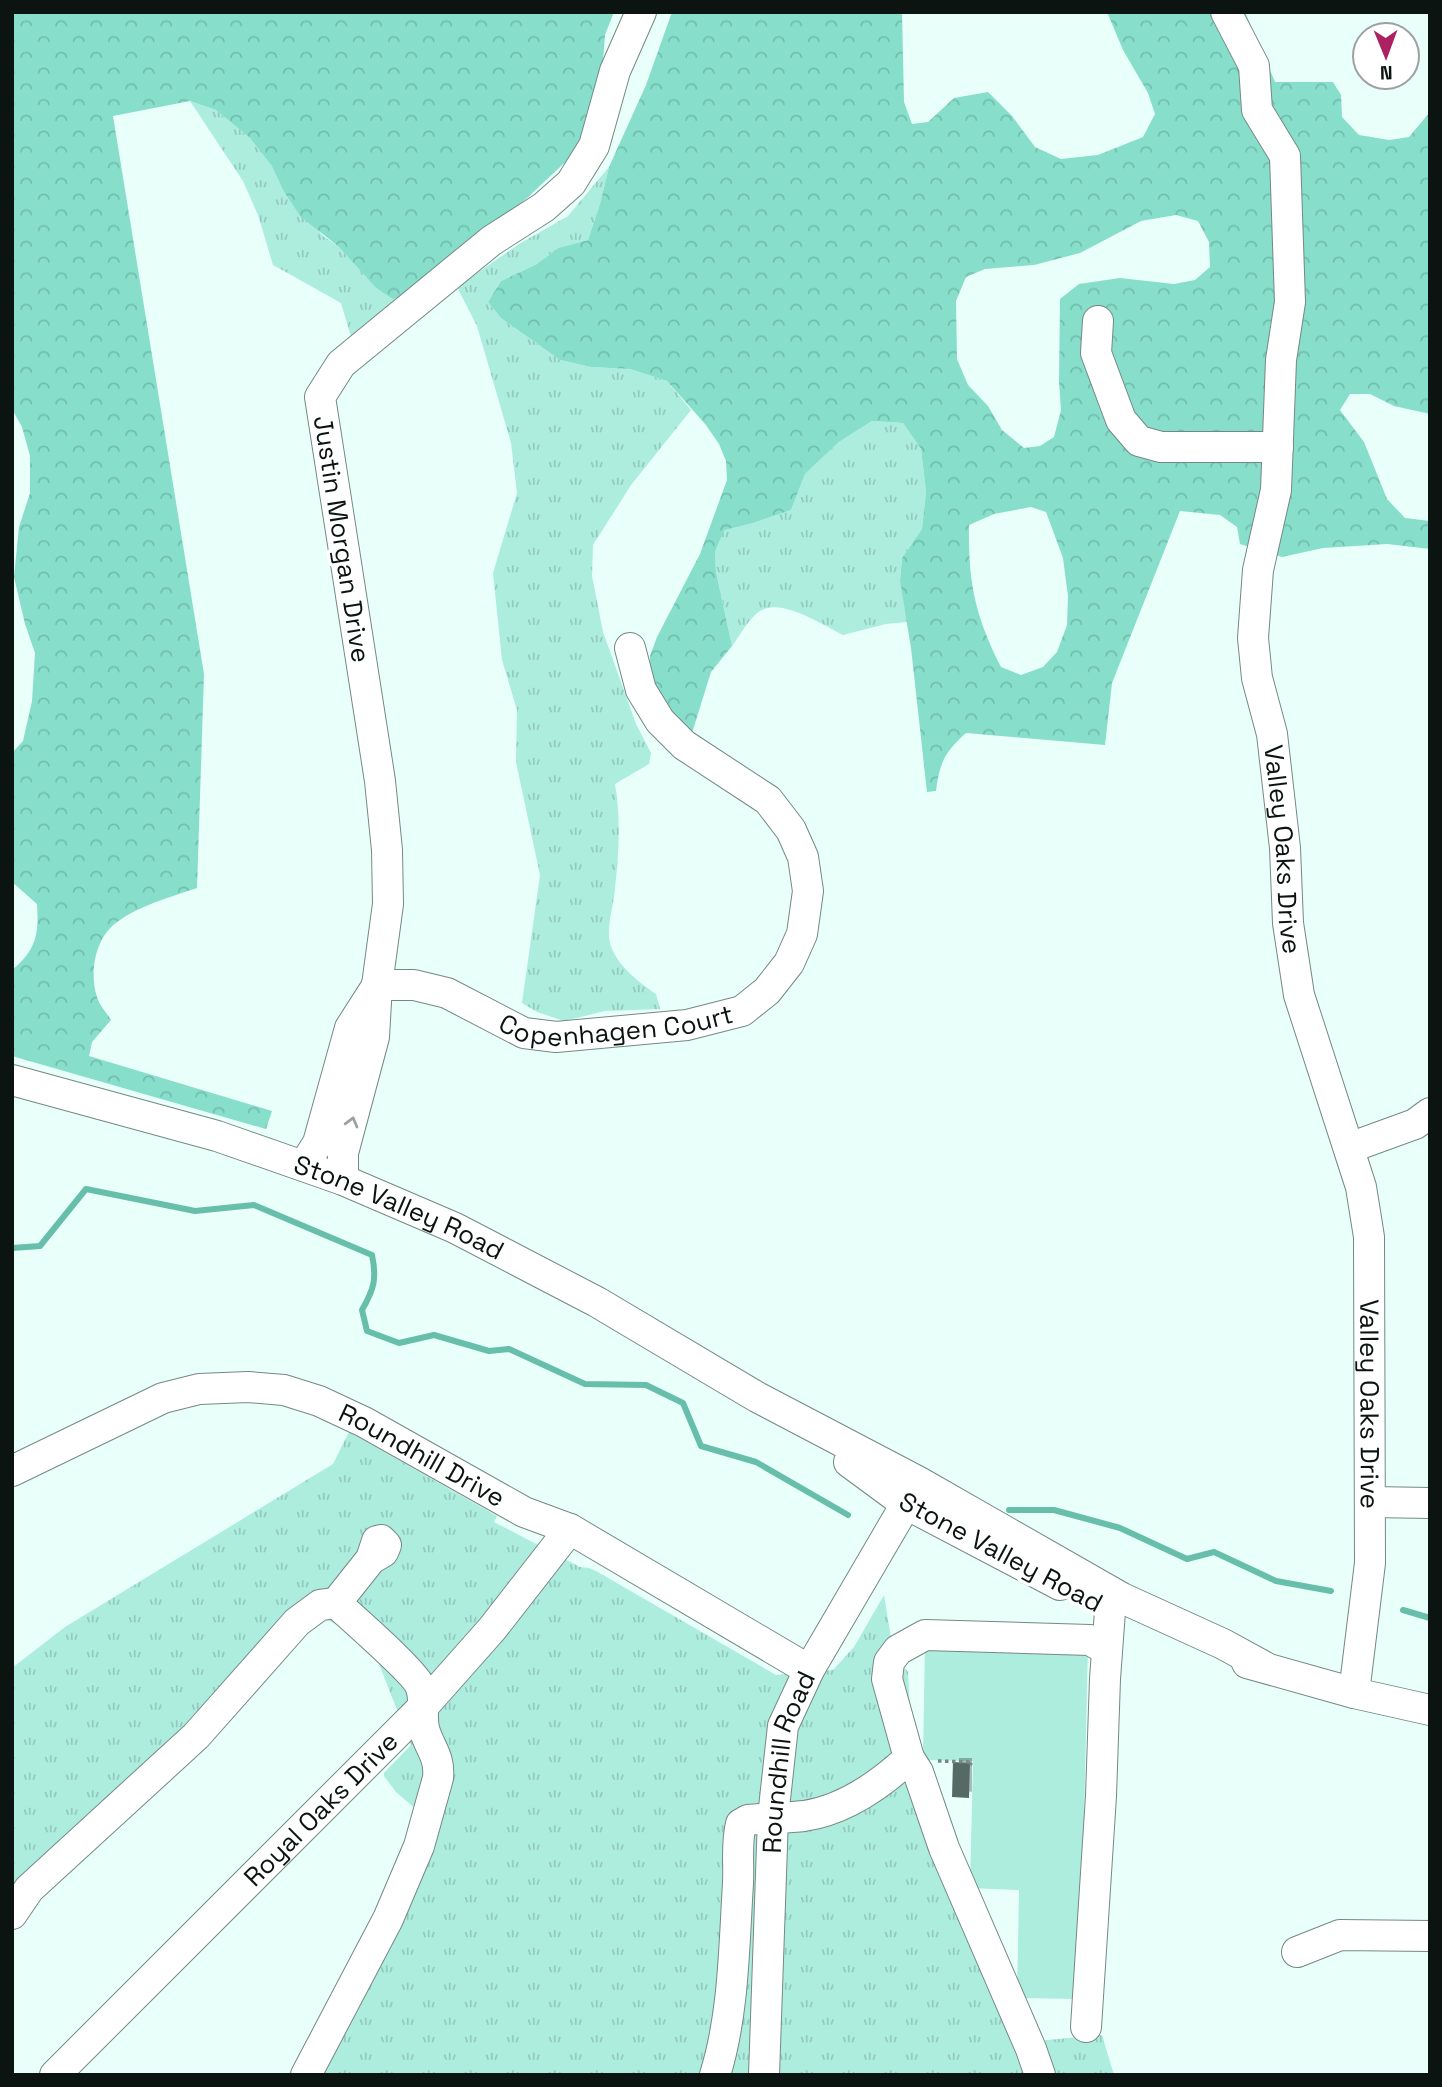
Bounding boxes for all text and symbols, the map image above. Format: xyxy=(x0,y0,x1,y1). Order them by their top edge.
north arrow xyxy=(1351,21,1421,91)
text: N xyxy=(1380,60,1393,85)
street label: Justin Morgan Drive xyxy=(306,413,378,665)
street label: Valley Oaks Drive xyxy=(1256,743,1309,956)
street label: Copenhagen Court xyxy=(493,997,737,1055)
one-way arrow xyxy=(343,1116,358,1128)
street label: Stone Valley Road xyxy=(289,1147,510,1268)
street label: Valley Oaks Drive xyxy=(1352,1299,1387,1509)
street label: Roundhill Drive xyxy=(333,1396,511,1515)
street label: Stone Valley Road xyxy=(893,1484,1109,1620)
street label: Roundhill Road xyxy=(755,1666,823,1854)
street label: Royal Oaks Drive xyxy=(236,1725,405,1894)

